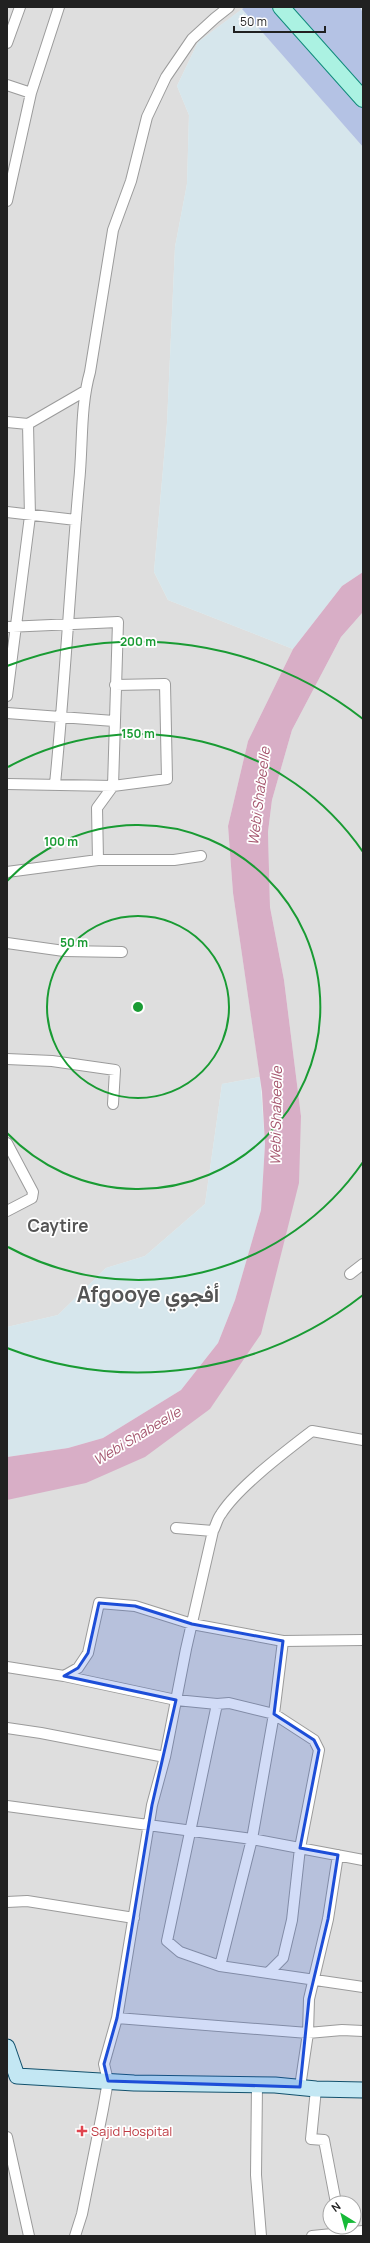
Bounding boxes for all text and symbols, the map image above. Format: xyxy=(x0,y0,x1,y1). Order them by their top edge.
scale bar xyxy=(234,8,325,34)
text: 50 m xyxy=(240,13,267,30)
text: 200 m xyxy=(120,633,156,650)
text: 150 m xyxy=(121,725,155,742)
water label: Webi Shabeelle xyxy=(243,745,274,846)
text: 100 m xyxy=(44,833,78,850)
text: 50 m xyxy=(60,934,88,951)
centre of rings xyxy=(131,1000,145,1014)
water label: Webi Shabeelle xyxy=(265,1066,286,1166)
district label: Caytire xyxy=(27,1214,89,1237)
district label: Afgooye أفجوي xyxy=(77,1280,219,1312)
water label: Webi Shabeelle xyxy=(89,1402,185,1469)
place label: Sajid Hospital xyxy=(91,2122,172,2140)
marker: Sajid Hospital xyxy=(76,2125,88,2137)
north arrow xyxy=(322,2195,362,2235)
text: N xyxy=(328,2198,343,2215)

